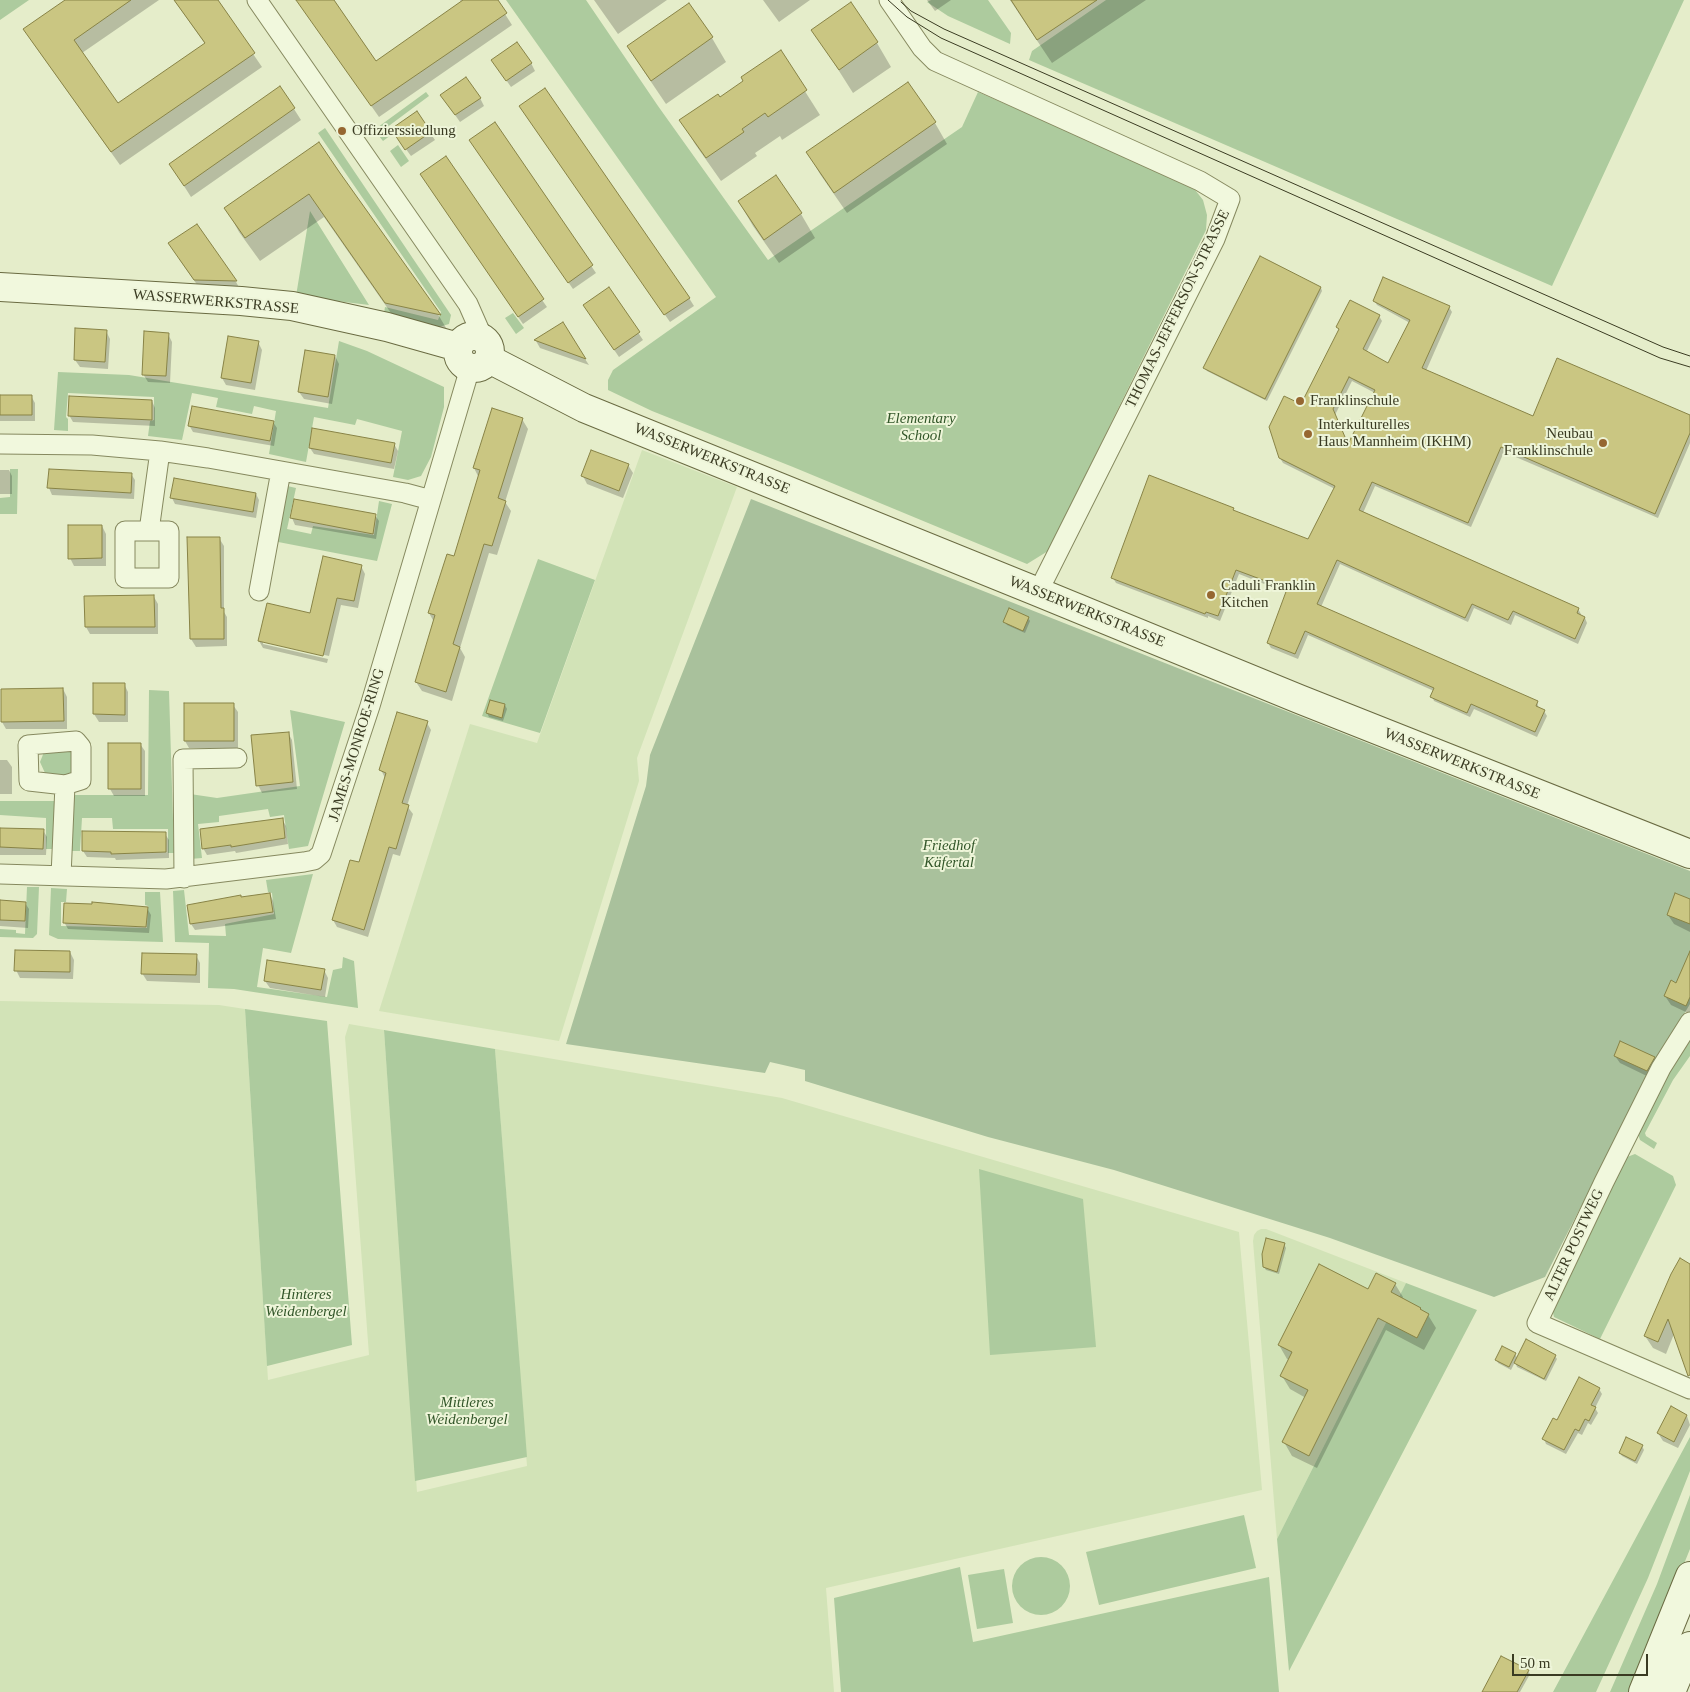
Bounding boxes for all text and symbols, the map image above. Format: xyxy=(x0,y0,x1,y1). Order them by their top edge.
place label: Offizierssiedlung xyxy=(352,122,456,140)
marker: Offizierssiedlung xyxy=(336,125,348,137)
street label: THOMAS-JEFFERSON-STRASSE xyxy=(1122,207,1234,411)
street label: WASSERWERKSTRASSE xyxy=(132,286,300,318)
place label: Franklinschule xyxy=(1310,392,1399,410)
marker: Franklinschule xyxy=(1294,395,1306,407)
park label: Elementary School xyxy=(886,410,956,445)
place label: Interkulturelles Haus Mannheim (IKHM) xyxy=(1318,416,1471,451)
street label: WASSERWERKSTRASSE xyxy=(631,419,793,499)
place label: Neubau Franklinschule xyxy=(1504,425,1593,460)
marker: Interkulturelles Haus Mannheim (IKHM) xyxy=(1302,428,1314,440)
marker: Neubau Franklinschule xyxy=(1597,437,1609,449)
street label: WASSERWERKSTRASSE xyxy=(1006,572,1168,652)
place label: Caduli Franklin Kitchen xyxy=(1221,577,1316,612)
marker: Caduli Franklin Kitchen xyxy=(1205,589,1217,601)
street label: JAMES-MONROE-RING xyxy=(325,666,389,824)
street label: WASSERWERKSTRASSE xyxy=(1381,724,1543,804)
park label: Friedhof Käfertal xyxy=(923,837,975,872)
street label: ALTER POSTWEG xyxy=(1540,1186,1608,1304)
park label: Hinteres Weidenbergel xyxy=(265,1286,347,1321)
park label: Mittleres Weidenbergel xyxy=(426,1394,508,1429)
scale bar xyxy=(1515,1644,1651,1676)
text: 50 m xyxy=(1520,1655,1550,1671)

